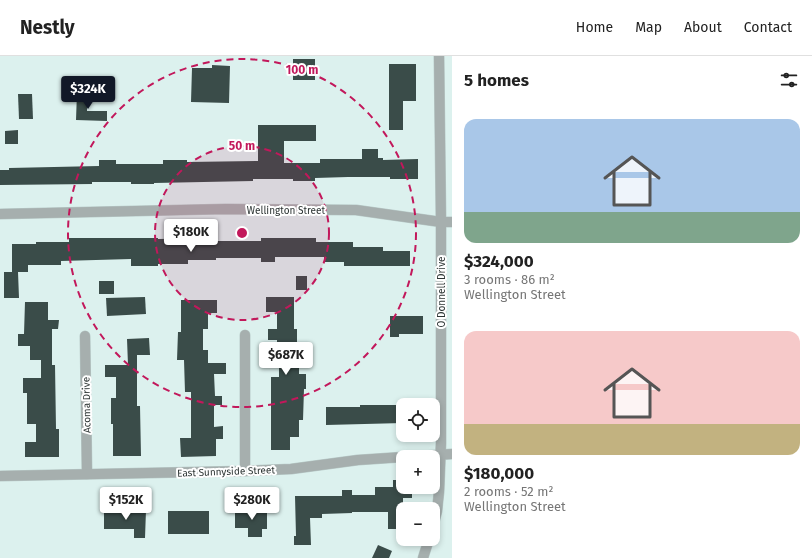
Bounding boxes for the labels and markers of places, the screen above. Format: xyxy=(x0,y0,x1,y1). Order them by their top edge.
pin: $324K xyxy=(60,76,116,110)
pin: $180K xyxy=(163,219,219,253)
centre of rings xyxy=(235,226,249,240)
pin: $687K xyxy=(258,342,314,376)
pin: $152K xyxy=(98,487,154,521)
pin: $280K xyxy=(224,487,280,521)

